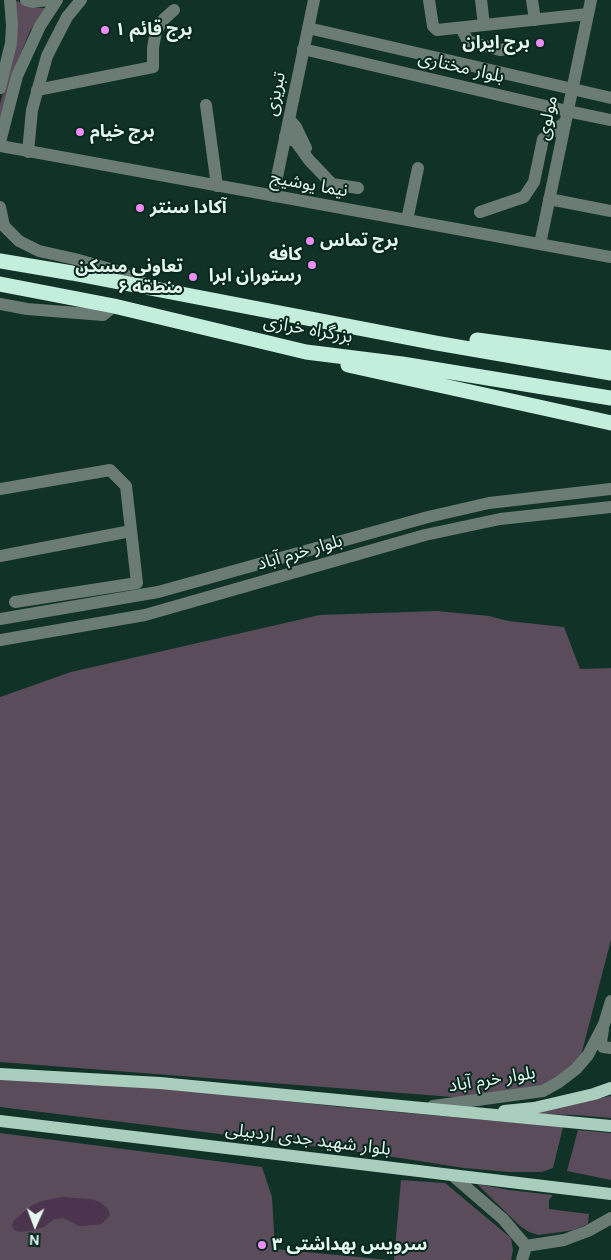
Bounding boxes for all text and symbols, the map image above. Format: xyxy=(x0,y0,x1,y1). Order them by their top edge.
place label: برج قائم ۱ xyxy=(115,19,192,41)
marker: برج قائم ۱ xyxy=(99,24,111,36)
place label: برج ایران xyxy=(462,32,530,54)
marker: برج ایران xyxy=(534,37,546,49)
street label: بلوار مختاری xyxy=(416,48,506,88)
street label: تبریزی xyxy=(261,70,291,118)
street label: مولوی xyxy=(533,94,563,142)
place label: برج خیام xyxy=(90,121,155,143)
marker: برج خیام xyxy=(74,126,86,138)
street label: نیما یوشیج xyxy=(269,168,349,202)
place label: آکادا سنتر xyxy=(150,197,227,219)
marker: آکادا سنتر xyxy=(134,202,146,214)
place label: برج تماس xyxy=(320,230,398,252)
marker: برج تماس xyxy=(304,235,316,247)
place label: کافه رستوران ابرا xyxy=(209,244,302,286)
place label: تعاونی مسکن منطقه ۶ xyxy=(75,256,183,298)
marker: کافه رستوران ابرا xyxy=(306,259,318,271)
marker: تعاونی مسکن منطقه ۶ xyxy=(187,271,199,283)
street label: بزرگراه خرازی xyxy=(262,312,354,348)
street label: بلوار خرم آباد xyxy=(255,531,345,575)
street label: بلوار خرم آباد xyxy=(447,1062,537,1098)
street label: بلوار شهید جدی اردبیلی xyxy=(224,1119,392,1161)
north arrow xyxy=(10,1200,60,1250)
text: N xyxy=(29,1231,40,1249)
place label: سرویس بهداشتی ۳ xyxy=(272,1234,427,1256)
marker: سرویس بهداشتی ۳ xyxy=(256,1239,268,1251)

